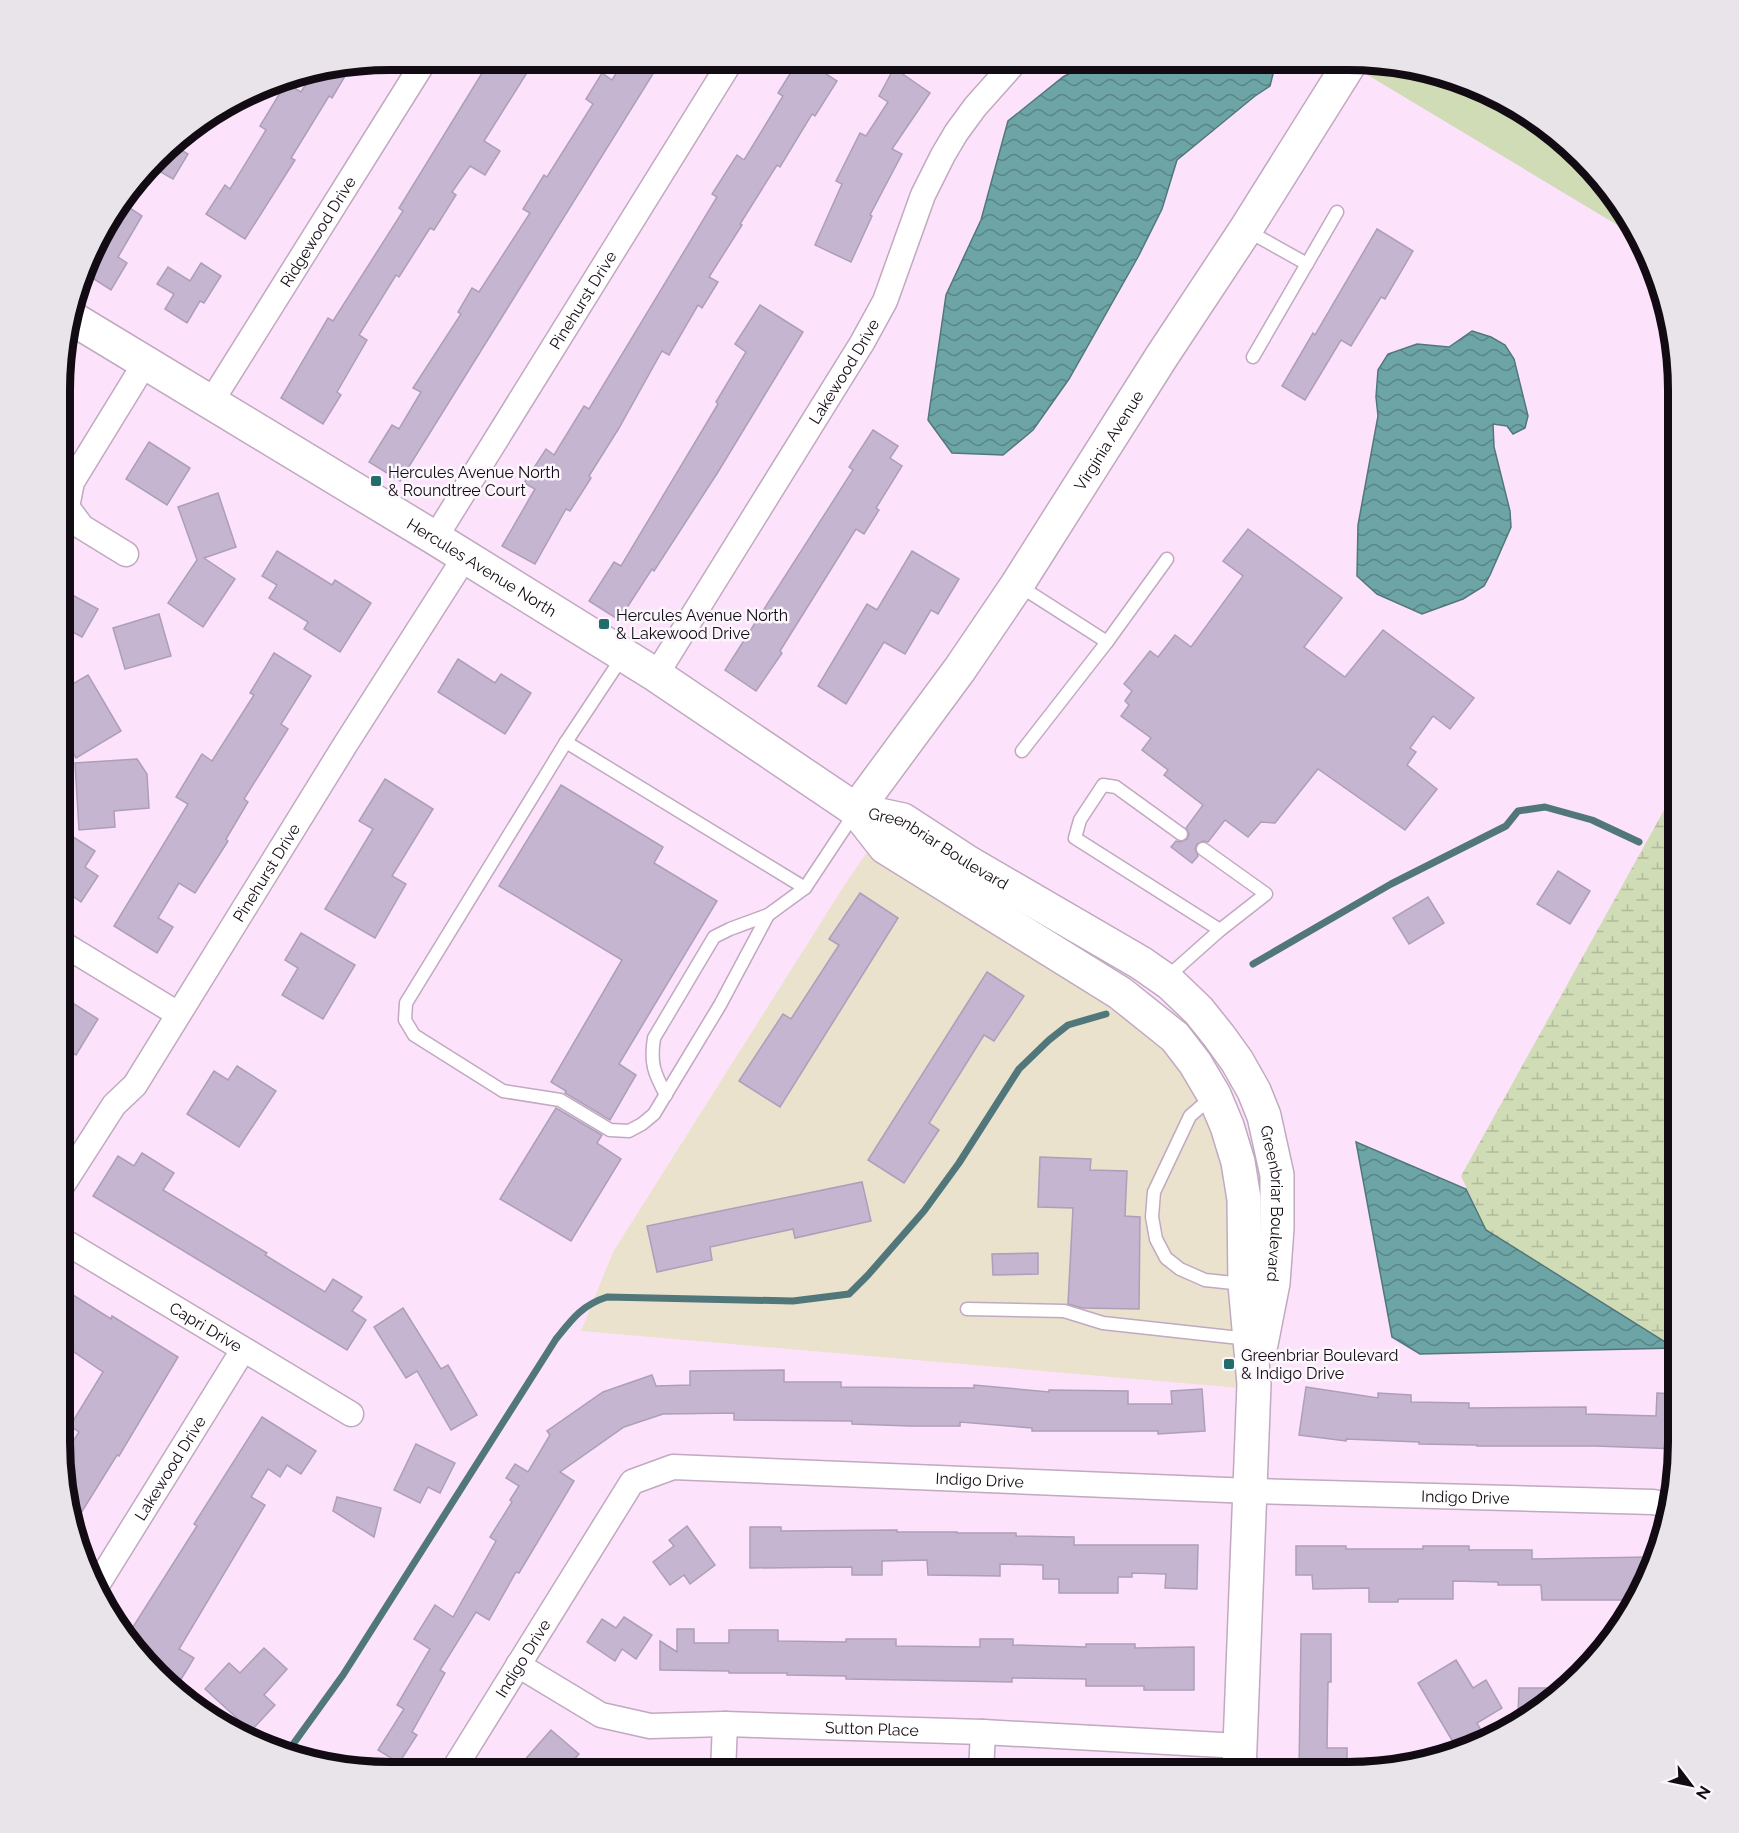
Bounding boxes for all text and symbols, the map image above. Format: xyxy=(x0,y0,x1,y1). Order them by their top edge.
street label: Ridgewood Drive xyxy=(276,173,359,290)
street label: Pinehurst Drive xyxy=(545,247,620,353)
street label: Lakewood Drive xyxy=(805,316,883,427)
street label: Virginia Avenue xyxy=(1070,387,1147,494)
place label: Hercules Avenue North & Roundtree Court xyxy=(388,463,560,500)
marker: Hercules Avenue North & Roundtree Court xyxy=(369,474,383,488)
street label: Hercules Avenue North xyxy=(404,514,560,621)
place label: Hercules Avenue North & Lakewood Drive xyxy=(616,606,788,643)
marker: Hercules Avenue North & Lakewood Drive xyxy=(597,617,611,631)
street label: Greenbriar Boulevard xyxy=(867,803,1012,893)
street label: Pinehurst Drive xyxy=(229,820,304,925)
street label: Greenbriar Boulevard xyxy=(1257,1123,1287,1283)
street label: Capri Drive xyxy=(166,1298,246,1356)
place label: Greenbriar Boulevard & Indigo Drive xyxy=(1241,1346,1399,1383)
marker: Greenbriar Boulevard & Indigo Drive xyxy=(1222,1357,1236,1371)
street label: Lakewood Drive xyxy=(130,1412,209,1524)
street label: Indigo Drive xyxy=(935,1468,1024,1491)
street label: Indigo Drive xyxy=(1421,1486,1510,1508)
street label: Indigo Drive xyxy=(491,1616,554,1701)
street label: Sutton Place xyxy=(825,1718,919,1740)
north arrow xyxy=(1661,1755,1721,1815)
text: N xyxy=(1692,1782,1715,1803)

